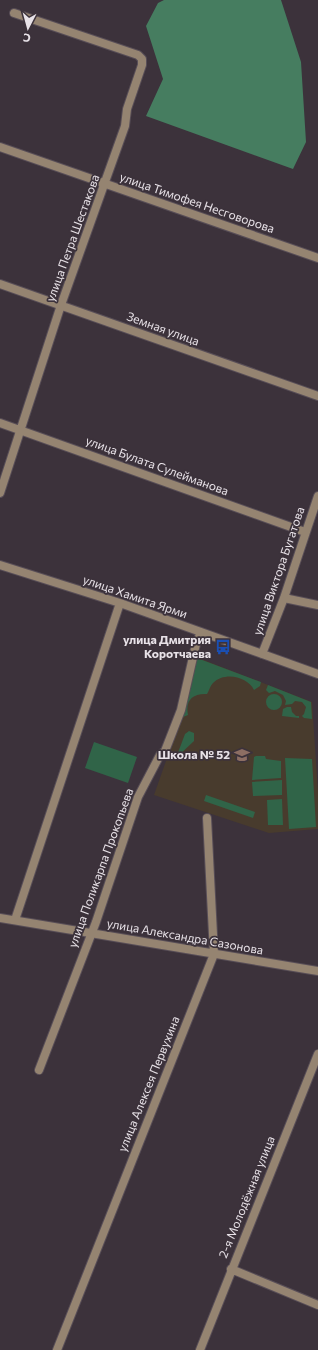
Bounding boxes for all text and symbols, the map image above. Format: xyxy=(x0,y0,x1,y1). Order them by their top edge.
north arrow xyxy=(8,8,48,48)
text: С xyxy=(22,32,31,45)
street label: улица Тимофея Несговорова xyxy=(118,169,277,235)
street label: улица Петра Шестакова xyxy=(43,172,102,303)
street label: Земная улица xyxy=(125,308,202,348)
street label: улица Булата Сулейманова xyxy=(84,433,231,497)
street label: улица Виктора Бугатова xyxy=(250,505,307,637)
street label: улица Хамита Ярми xyxy=(81,572,189,621)
place label: улица Дмитрия Коротчаева xyxy=(123,632,211,660)
bus stop icon: улица Дмитрия Коротчаева xyxy=(214,638,232,656)
school or university icon: Школа № 52 xyxy=(233,746,251,764)
place label: Школа № 52 xyxy=(158,747,230,761)
street label: улица Поликарпа Прокопьева xyxy=(65,786,135,949)
street label: улица Александра Сазонова xyxy=(106,915,264,957)
street label: улица Алексея Первухина xyxy=(114,1014,182,1153)
street label: 2-я Молодёжная улица xyxy=(215,1134,277,1260)

